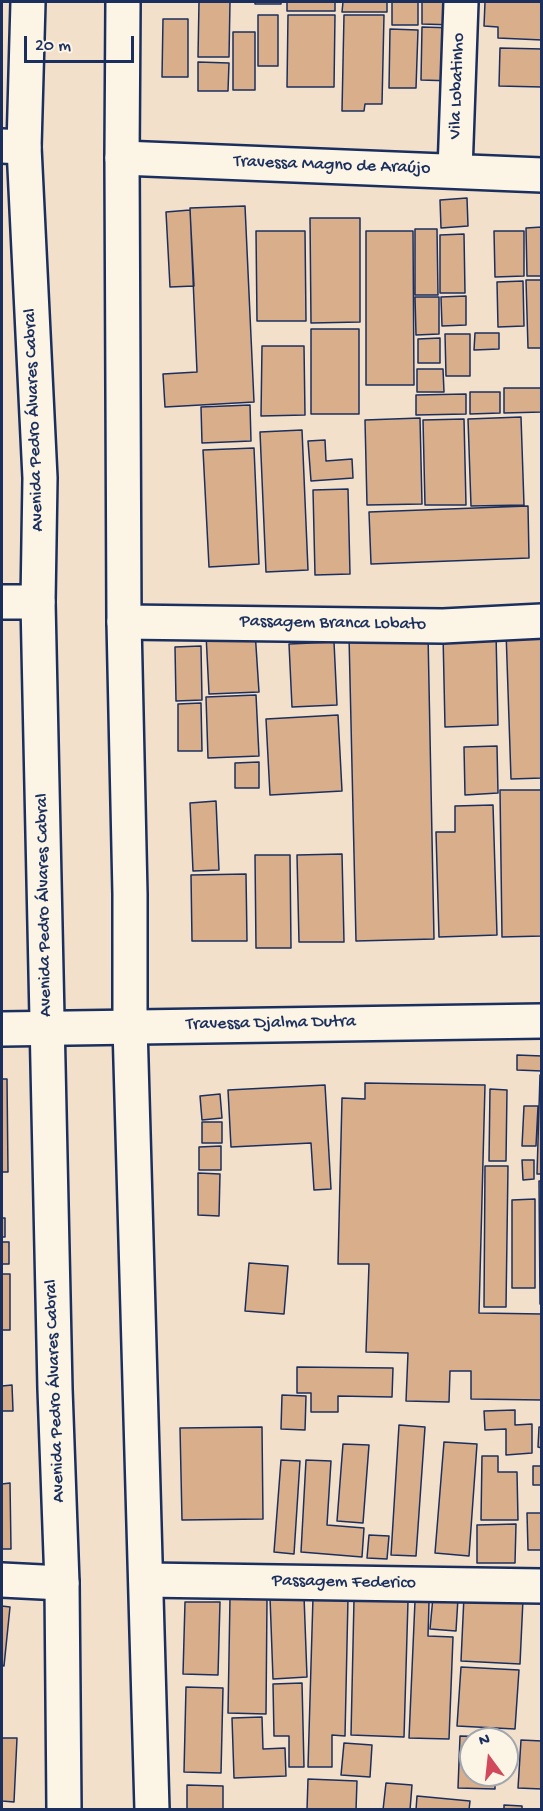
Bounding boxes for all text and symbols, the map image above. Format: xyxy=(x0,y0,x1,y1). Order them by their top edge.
scale bar xyxy=(27,24,136,62)
street label: Vila Lobatinho xyxy=(445,32,471,140)
text: 20 m xyxy=(35,36,71,57)
street label: Travessa Magno de Araújo xyxy=(233,152,431,180)
street label: Avenida Pedro Álvares Cabral xyxy=(20,308,50,532)
street label: Passagem Branca Lobato xyxy=(240,612,426,636)
street label: Avenida Pedro Álvares Cabral xyxy=(32,793,58,1017)
street label: Travessa Djalma Dutra xyxy=(186,1012,356,1036)
street label: Avenida Pedro Álvares Cabral xyxy=(41,1279,71,1503)
street label: Passagem Federico xyxy=(272,1571,416,1595)
north arrow xyxy=(459,1727,519,1787)
text: N xyxy=(477,1731,492,1752)

